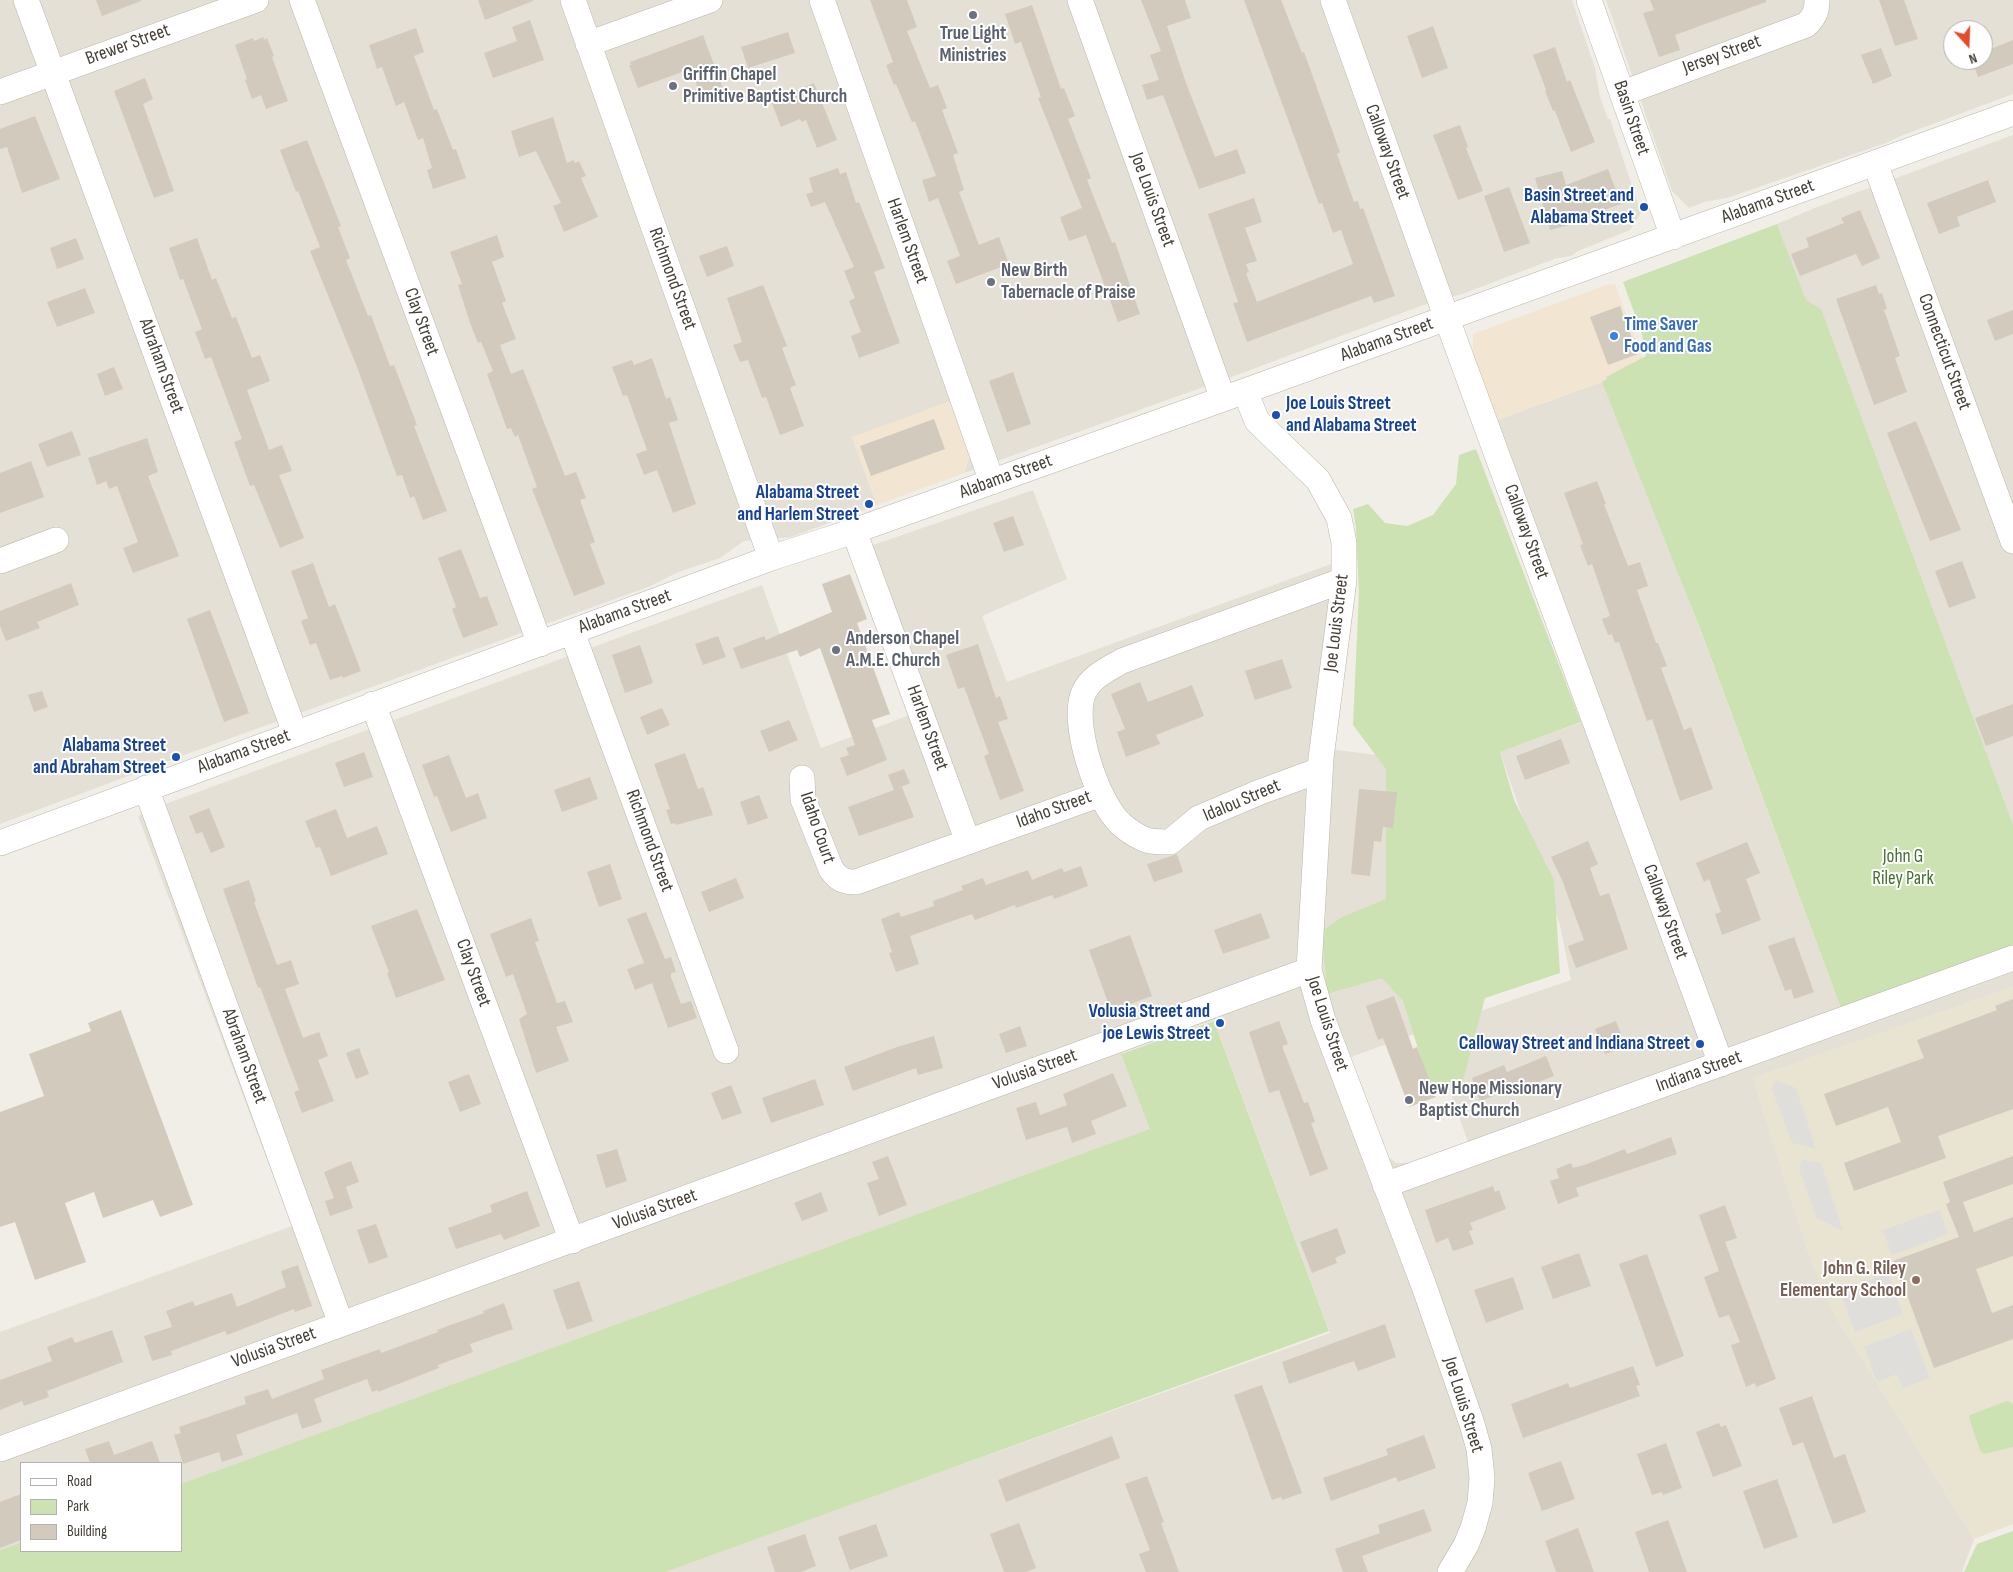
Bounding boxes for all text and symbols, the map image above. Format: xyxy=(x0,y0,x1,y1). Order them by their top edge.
marker: True Light Ministries xyxy=(967,9,979,21)
street label: Brewer Street xyxy=(83,19,173,71)
north arrow xyxy=(1943,20,1993,70)
place label: True Light Ministries xyxy=(940,23,1006,67)
street label: Jersey Street xyxy=(1680,30,1764,80)
text: N xyxy=(1967,49,1979,68)
place label: Griffin Chapel Primitive Baptist Church xyxy=(683,64,847,108)
street label: Basin Street xyxy=(1608,78,1654,158)
marker: Griffin Chapel Primitive Baptist Church xyxy=(667,80,679,92)
street label: Calloway Street xyxy=(1359,102,1415,202)
street label: Joe Louis Street xyxy=(1124,150,1180,250)
street label: Alabama Street xyxy=(1719,175,1817,229)
place label: Basin Street and Alabama Street xyxy=(1524,185,1634,229)
street label: Harlem Street xyxy=(881,195,933,287)
marker: Basin Street and Alabama Street xyxy=(1638,201,1650,213)
street label: Richmond Street xyxy=(643,225,701,333)
place label: New Birth Tabernacle of Praise xyxy=(1001,260,1136,304)
marker: New Birth Tabernacle of Praise xyxy=(985,276,997,288)
street label: Clay Street xyxy=(398,285,444,359)
street label: Connecticut Street xyxy=(1912,291,1976,413)
street label: Alabama Street xyxy=(1338,313,1436,367)
place label: Time Saver Food and Gas xyxy=(1624,314,1712,358)
street label: Abraham Street xyxy=(133,315,189,417)
marker: Time Saver Food and Gas xyxy=(1608,330,1620,342)
place label: Joe Louis Street and Alabama Street xyxy=(1286,393,1417,437)
marker: Joe Louis Street and Alabama Street xyxy=(1270,409,1282,421)
street label: Alabama Street xyxy=(957,450,1055,504)
place label: Alabama Street and Harlem Street xyxy=(737,482,859,526)
street label: Calloway Street xyxy=(1498,482,1554,582)
marker: Alabama Street and Harlem Street xyxy=(863,498,875,510)
street label: Joe Louis Street xyxy=(1320,573,1354,673)
street label: Alabama Street xyxy=(576,585,674,639)
place label: Anderson Chapel A.M.E. Church xyxy=(846,628,959,672)
marker: Anderson Chapel A.M.E. Church xyxy=(830,644,842,656)
street label: Harlem Street xyxy=(901,682,953,774)
street label: Alabama Street xyxy=(195,725,293,779)
place label: Alabama Street and Abraham Street xyxy=(33,735,166,779)
marker: Alabama Street and Abraham Street xyxy=(170,751,182,763)
street label: Idalou Street xyxy=(1200,775,1284,827)
street label: Idaho Street xyxy=(1013,786,1095,834)
street label: Richmond Street xyxy=(620,787,678,895)
street label: Idaho Court xyxy=(794,789,840,867)
park label: John G Riley Park xyxy=(1872,846,1934,890)
street label: Calloway Street xyxy=(1637,862,1693,962)
street label: Clay Street xyxy=(450,936,496,1010)
street label: Joe Louis Street xyxy=(1301,974,1353,1074)
place label: Volusia Street and joe Lewis Street xyxy=(1089,1001,1210,1045)
street label: Abraham Street xyxy=(216,1005,272,1107)
marker: Volusia Street and joe Lewis Street xyxy=(1214,1017,1226,1029)
place label: Calloway Street and Indiana Street xyxy=(1459,1033,1690,1055)
marker: Calloway Street and Indiana Street xyxy=(1694,1038,1706,1050)
street label: Volusia Street xyxy=(990,1044,1080,1096)
street label: Indiana Street xyxy=(1653,1046,1745,1098)
place label: New Hope Missionary Baptist Church xyxy=(1419,1078,1562,1122)
marker: New Hope Missionary Baptist Church xyxy=(1403,1094,1415,1106)
street label: Volusia Street xyxy=(610,1184,700,1236)
place label: John G. Riley Elementary School xyxy=(1780,1258,1906,1302)
marker: John G. Riley Elementary School xyxy=(1910,1274,1922,1286)
street label: Volusia Street xyxy=(229,1322,319,1374)
street label: Joe Louis Street xyxy=(1438,1355,1488,1455)
legend xyxy=(20,1462,182,1552)
text: Road xyxy=(67,1472,92,1491)
text: Park xyxy=(67,1497,89,1516)
text: Building xyxy=(67,1522,107,1541)

